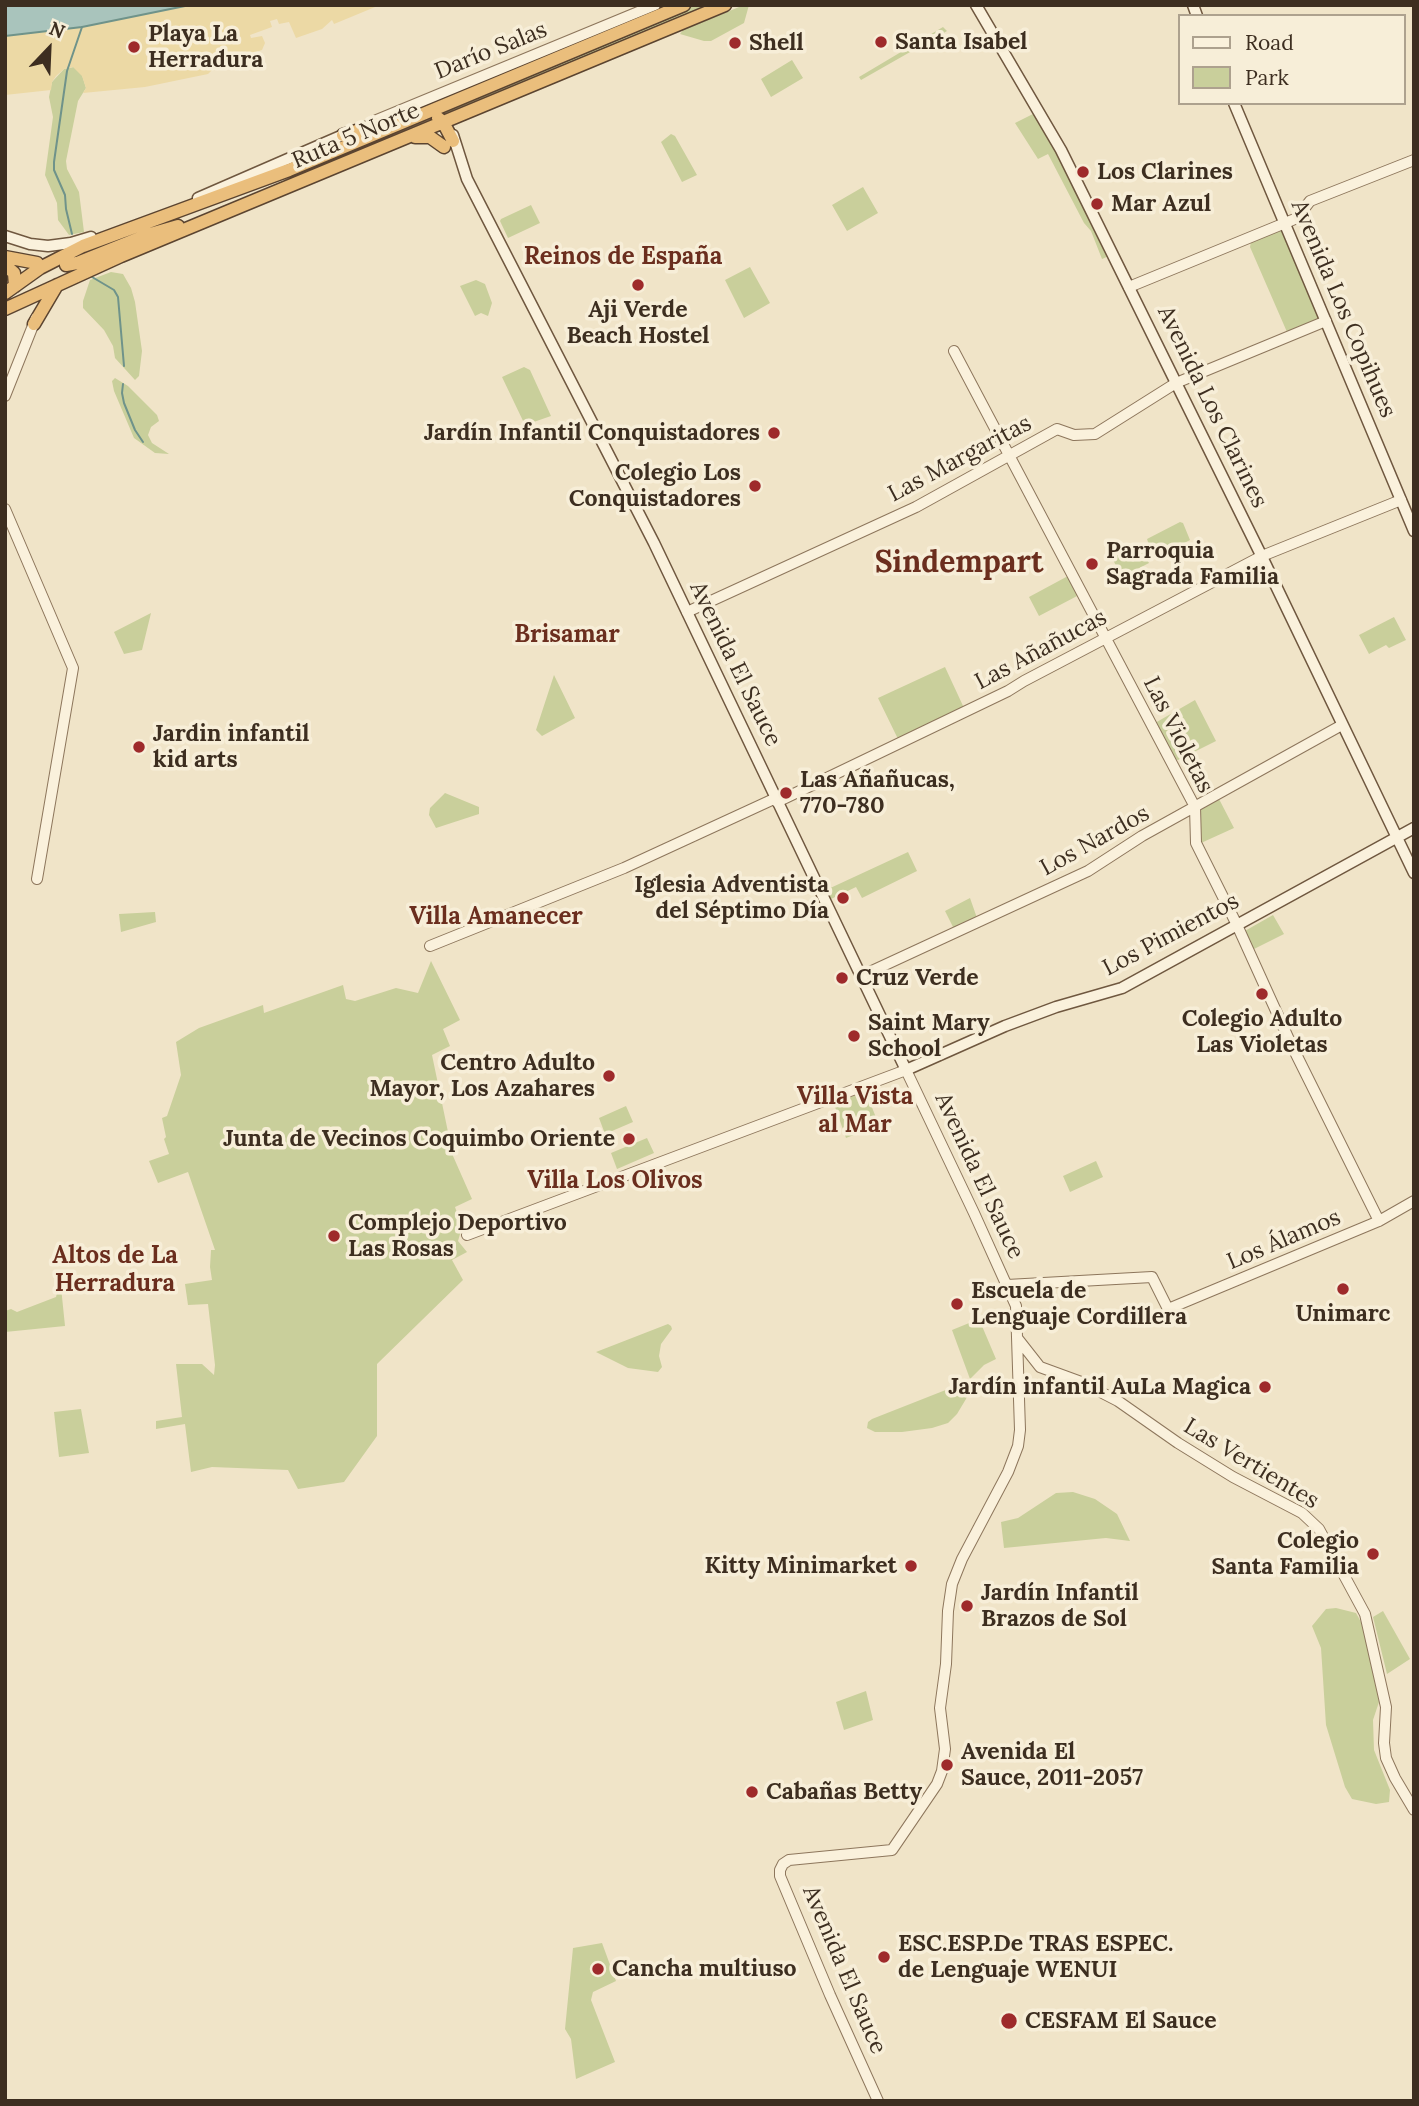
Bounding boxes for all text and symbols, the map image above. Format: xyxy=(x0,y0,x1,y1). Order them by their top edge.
north arrow xyxy=(14,14,84,84)
legend xyxy=(1178,14,1405,105)
text: N xyxy=(46,16,69,44)
street label: Darío Salas xyxy=(431,16,551,86)
place label: Playa La Herradura xyxy=(148,20,263,74)
place label: Santa Isabel xyxy=(895,28,1028,56)
place label: Shell xyxy=(749,29,804,57)
text: Road xyxy=(1245,29,1294,56)
marker: Santa Isabel xyxy=(873,34,889,50)
marker: Shell xyxy=(727,35,743,51)
marker: Playa La Herradura xyxy=(126,39,142,55)
text: Park xyxy=(1245,64,1289,91)
street label: Ruta 5 Norte xyxy=(288,97,424,175)
place label: Los Clarines xyxy=(1097,158,1233,186)
marker: Los Clarines xyxy=(1075,164,1091,180)
place label: Mar Azul xyxy=(1111,190,1211,218)
marker: Mar Azul xyxy=(1089,196,1105,212)
street label: Avenida Los Copihues xyxy=(1285,196,1401,422)
district label: Reinos de España xyxy=(524,243,722,271)
marker: Aji Verde Beach Hostel xyxy=(630,277,646,293)
place label: Aji Verde Beach Hostel xyxy=(566,296,710,350)
street label: Avenida Los Clarines xyxy=(1151,302,1273,512)
street label: Las Margaritas xyxy=(884,410,1036,508)
place label: Jardín Infantil Conquistadores xyxy=(424,419,760,447)
marker: Jardín Infantil Conquistadores xyxy=(766,425,782,441)
place label: Colegio Los Conquistadores xyxy=(569,459,741,513)
marker: Colegio Los Conquistadores xyxy=(747,478,763,494)
place label: Parroquia Sagrada Familia xyxy=(1106,537,1279,591)
district label: Sindempart xyxy=(875,545,1043,581)
marker: Parroquia Sagrada Familia xyxy=(1084,556,1100,572)
street label: Avenida El Sauce xyxy=(683,577,787,751)
street label: Las Añañucas xyxy=(971,604,1111,696)
district label: Brisamar xyxy=(514,621,620,649)
street label: Las Violetas xyxy=(1137,672,1219,798)
place label: Jardin infantil kid arts xyxy=(153,720,310,774)
marker: Jardin infantil kid arts xyxy=(131,739,147,755)
place label: Las Añañucas, 770-780 xyxy=(800,766,955,820)
marker: Las Añañucas, 770-780 xyxy=(778,785,794,801)
street label: Los Nardos xyxy=(1036,800,1154,882)
place label: Iglesia Adventista del Séptimo Día xyxy=(634,871,829,925)
street label: Los Pimientos xyxy=(1098,888,1244,982)
marker: Iglesia Adventista del Séptimo Día xyxy=(835,890,851,906)
district label: Villa Amanecer xyxy=(409,903,583,931)
place label: Cruz Verde xyxy=(856,964,979,992)
marker: Cruz Verde xyxy=(834,970,850,986)
marker: Colegio Adulto Las Violetas xyxy=(1254,986,1270,1002)
place label: Colegio Adulto Las Violetas xyxy=(1182,1005,1342,1059)
place label: Saint Mary School xyxy=(868,1009,990,1063)
marker: Saint Mary School xyxy=(846,1028,862,1044)
place label: Centro Adulto Mayor, Los Azahares xyxy=(369,1049,595,1103)
marker: Centro Adulto Mayor, Los Azahares xyxy=(601,1068,617,1084)
district label: Villa Vista al Mar xyxy=(797,1083,913,1139)
street label: Avenida El Sauce xyxy=(929,1089,1029,1263)
place label: Junta de Vecinos Coquimbo Oriente xyxy=(223,1125,615,1153)
marker: Junta de Vecinos Coquimbo Oriente xyxy=(621,1131,637,1147)
district label: Villa Los Olivos xyxy=(527,1167,703,1195)
street label: Los Álamos xyxy=(1223,1204,1345,1276)
place label: Complejo Deportivo Las Rosas xyxy=(348,1209,567,1263)
marker: Complejo Deportivo Las Rosas xyxy=(326,1228,342,1244)
district label: Altos de La Herradura xyxy=(52,1242,178,1298)
place label: Escuela de Lenguaje Cordillera xyxy=(971,1277,1187,1331)
marker: Unimarc xyxy=(1335,1281,1351,1297)
marker: Escuela de Lenguaje Cordillera xyxy=(949,1296,965,1312)
place label: Unimarc xyxy=(1295,1300,1391,1328)
place label: Jardín infantil AuLa Magica xyxy=(949,1373,1251,1401)
marker: Jardín infantil AuLa Magica xyxy=(1257,1379,1273,1395)
street label: Las Vertientes xyxy=(1178,1413,1324,1515)
place label: Colegio Santa Familia xyxy=(1211,1527,1359,1581)
marker: Colegio Santa Familia xyxy=(1365,1546,1381,1562)
place label: Kitty Minimarket xyxy=(705,1552,897,1580)
marker: Kitty Minimarket xyxy=(903,1558,919,1574)
place label: Jardín Infantil Brazos de Sol xyxy=(981,1579,1139,1633)
marker: Jardín Infantil Brazos de Sol xyxy=(959,1598,975,1614)
place label: Avenida El Sauce, 2011-2057 xyxy=(961,1738,1143,1792)
marker: Avenida El Sauce, 2011-2057 xyxy=(939,1757,955,1773)
place label: Cabañas Betty xyxy=(766,1778,922,1806)
marker: Cabañas Betty xyxy=(744,1784,760,1800)
street label: Avenida El Sauce xyxy=(796,1882,892,2058)
place label: ESC.ESP.De TRAS ESPEC. de Lenguaje WENUI xyxy=(898,1930,1173,1984)
marker: ESC.ESP.De TRAS ESPEC. de Lenguaje WENUI xyxy=(876,1949,892,1965)
place label: Cancha multiuso xyxy=(612,1955,797,1983)
marker: Cancha multiuso xyxy=(590,1961,606,1977)
place label: CESFAM El Sauce xyxy=(1025,2007,1217,2035)
marker: CESFAM El Sauce xyxy=(999,2011,1019,2031)

